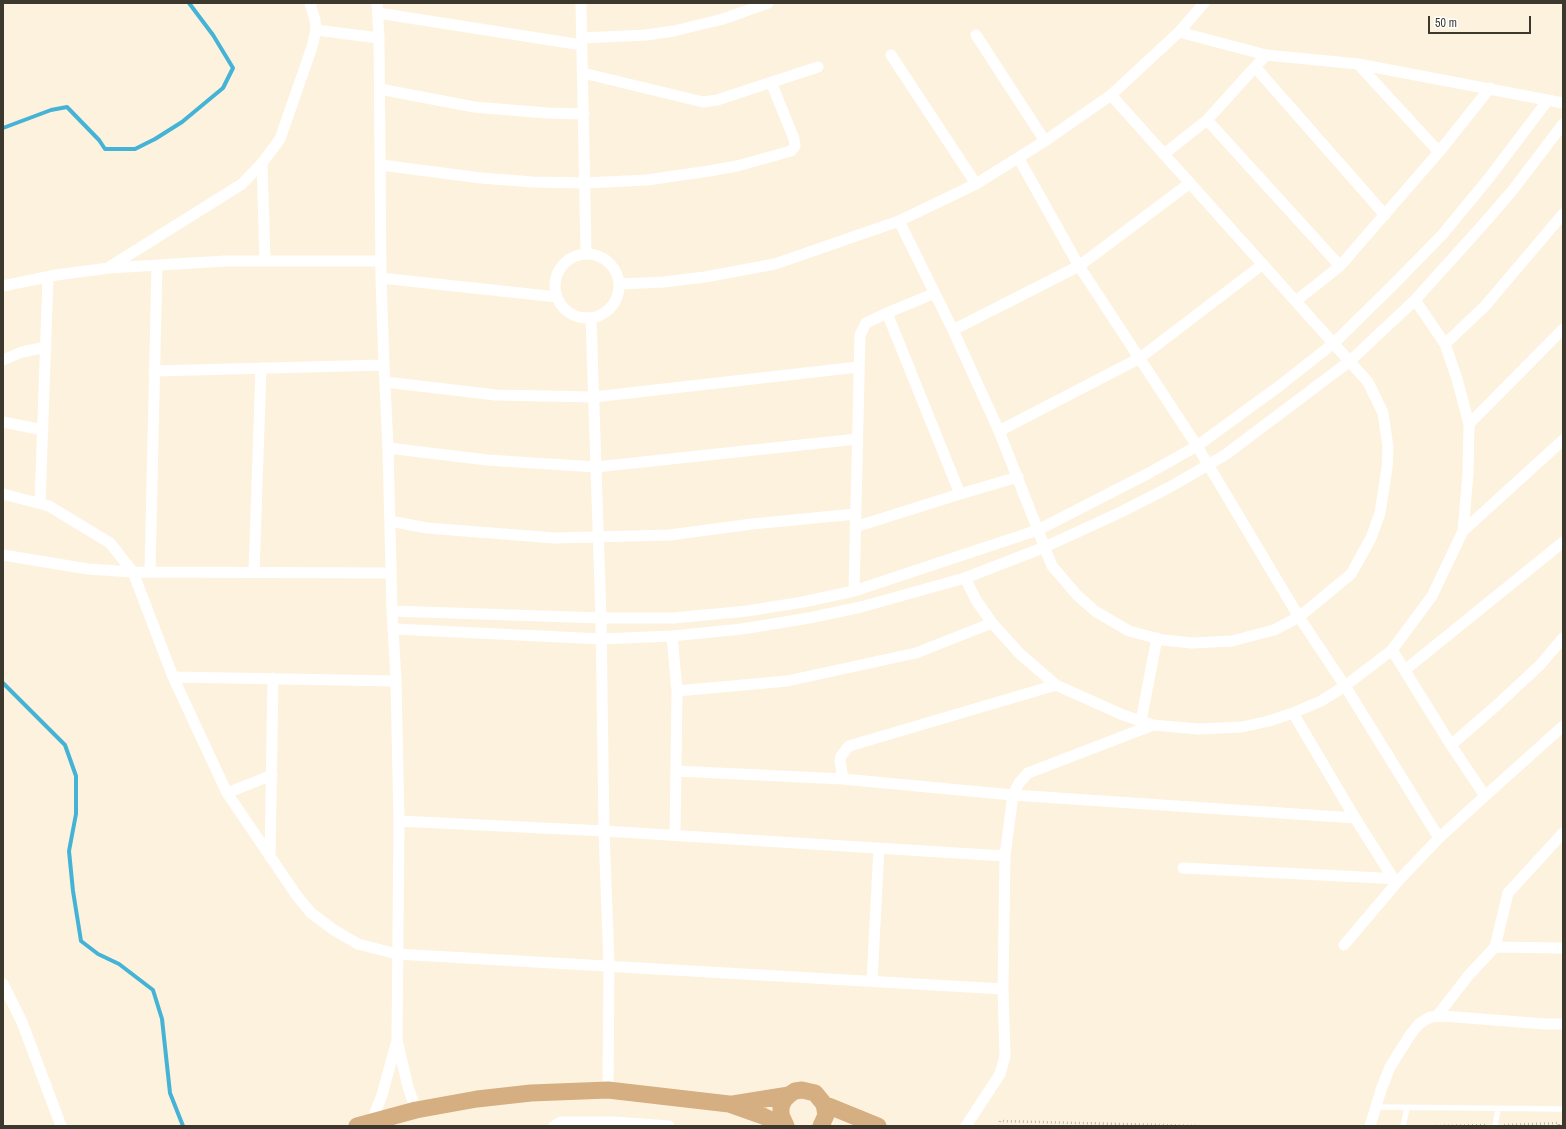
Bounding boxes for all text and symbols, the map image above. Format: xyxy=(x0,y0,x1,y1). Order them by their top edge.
scale bar xyxy=(1430,8,1533,34)
text: 50 m xyxy=(1435,15,1457,31)

